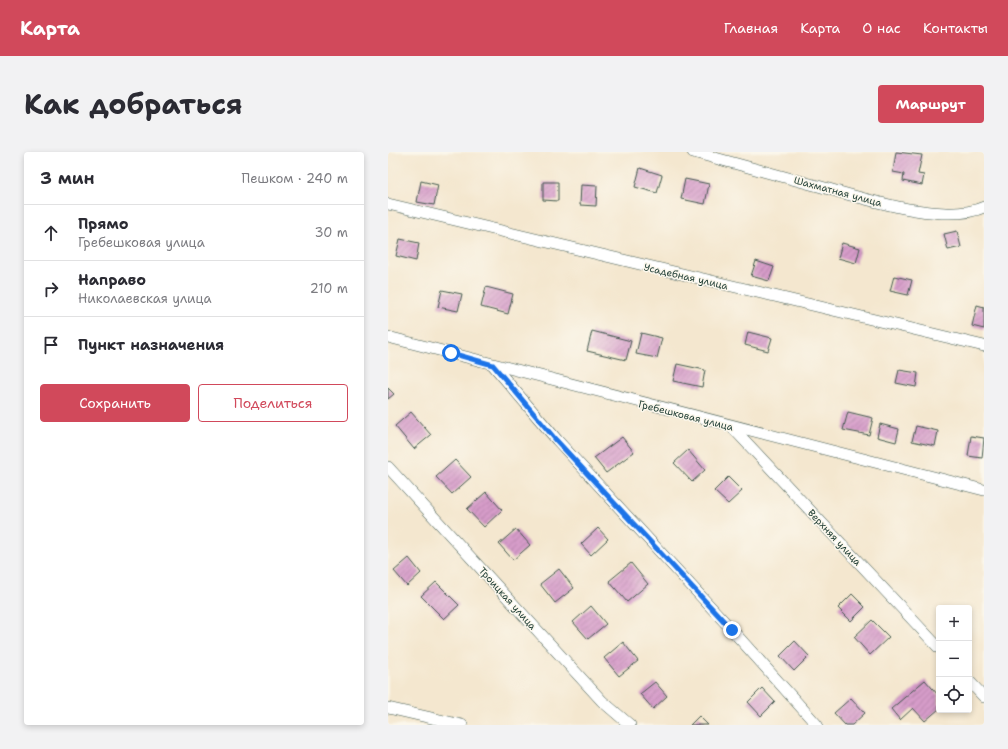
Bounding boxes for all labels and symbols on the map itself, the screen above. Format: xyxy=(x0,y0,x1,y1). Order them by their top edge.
street label: Шахматная улица xyxy=(792,173,884,210)
street label: Усадебная улица xyxy=(642,260,730,293)
route start xyxy=(442,344,460,362)
street label: Гребешковая улица xyxy=(637,397,736,434)
street label: Верхняя улица xyxy=(805,506,865,569)
street label: Троицкая улица xyxy=(476,564,540,633)
route end xyxy=(723,621,741,639)

